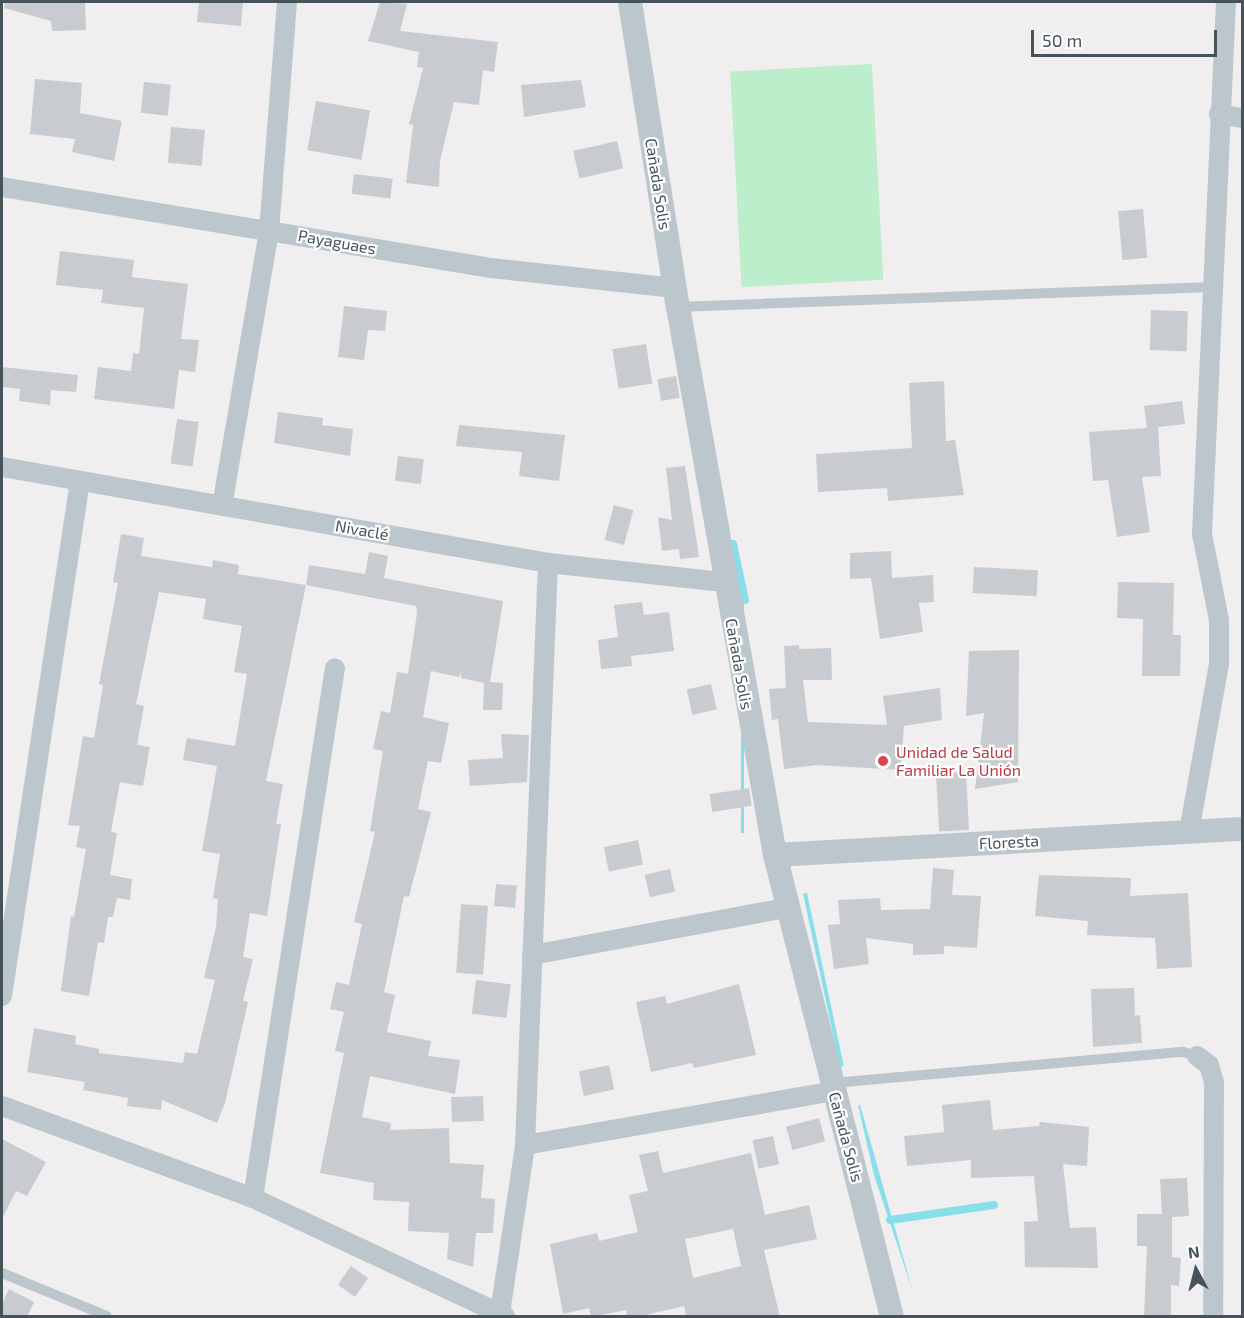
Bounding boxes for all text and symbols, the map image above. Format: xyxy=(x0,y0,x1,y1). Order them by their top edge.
scale bar xyxy=(1034,18,1220,56)
text: 50 m xyxy=(1042,29,1082,51)
street label: Cañada Solis xyxy=(641,137,675,231)
street label: Payaguaes xyxy=(296,226,378,258)
street label: Nivaclé xyxy=(334,516,390,544)
street label: Cañada Solis xyxy=(722,617,756,711)
place label: Unidad de Salud Familiar La Unión xyxy=(896,742,1021,780)
marker: Unidad de Salud Familiar La Unión xyxy=(874,752,892,770)
street label: Floresta xyxy=(978,831,1040,853)
street label: Cañada Solis xyxy=(825,1090,867,1184)
north arrow xyxy=(1166,1240,1226,1300)
text: N xyxy=(1187,1242,1201,1262)

